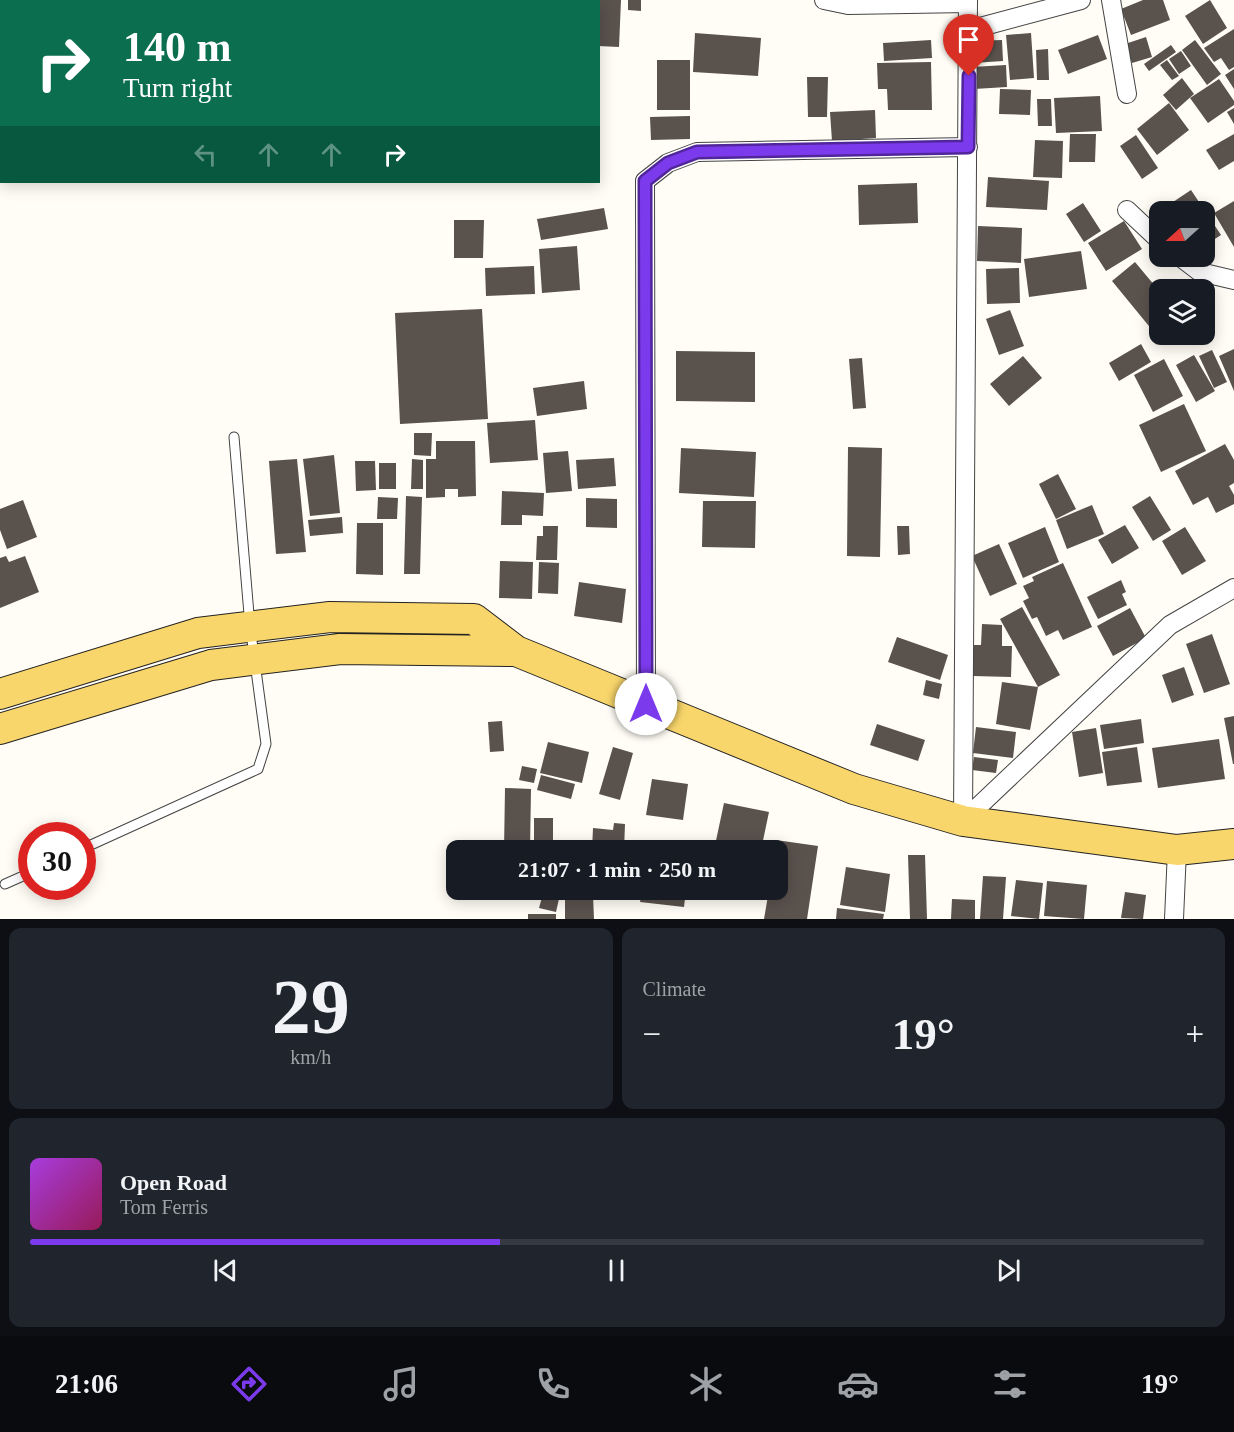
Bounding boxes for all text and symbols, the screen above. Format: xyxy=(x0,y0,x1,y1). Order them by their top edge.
pin xyxy=(943,14,994,76)
icon: arrive xyxy=(952,23,985,56)
icon: right xyxy=(24,24,102,102)
text: 140 m xyxy=(123,24,232,70)
text: Turn right xyxy=(123,73,232,103)
icon: left xyxy=(189,138,222,171)
icon: ahead xyxy=(252,138,285,171)
icon: ahead xyxy=(315,138,348,171)
icon: right xyxy=(378,138,411,171)
north arrow xyxy=(1149,201,1215,267)
map controls xyxy=(1149,201,1215,345)
button: layers xyxy=(1149,279,1215,345)
position arrow xyxy=(614,672,678,736)
speed limit sign: 30 xyxy=(18,822,96,900)
text: 21:07 · 1 min · 250 m xyxy=(518,857,716,882)
text: 29 xyxy=(272,963,350,1050)
text: Climate xyxy=(643,978,706,1000)
text: 19° xyxy=(892,1009,955,1059)
text: − xyxy=(643,1016,661,1052)
text: + xyxy=(1185,1016,1204,1052)
text: km/h xyxy=(290,1046,331,1068)
text: Open Road xyxy=(120,1170,227,1195)
text: Tom Ferris xyxy=(120,1196,208,1218)
icon: previous xyxy=(209,1254,242,1287)
icon: pause xyxy=(600,1254,633,1287)
icon: next xyxy=(992,1254,1025,1287)
icon: directions xyxy=(228,1363,270,1405)
icon: music xyxy=(380,1363,422,1405)
icon: phone xyxy=(532,1363,574,1405)
icon: climate xyxy=(685,1363,727,1405)
icon: car xyxy=(837,1363,879,1405)
icon: filters xyxy=(989,1363,1031,1405)
text: 21:06 xyxy=(55,1369,118,1399)
text: 19° xyxy=(1141,1369,1179,1399)

